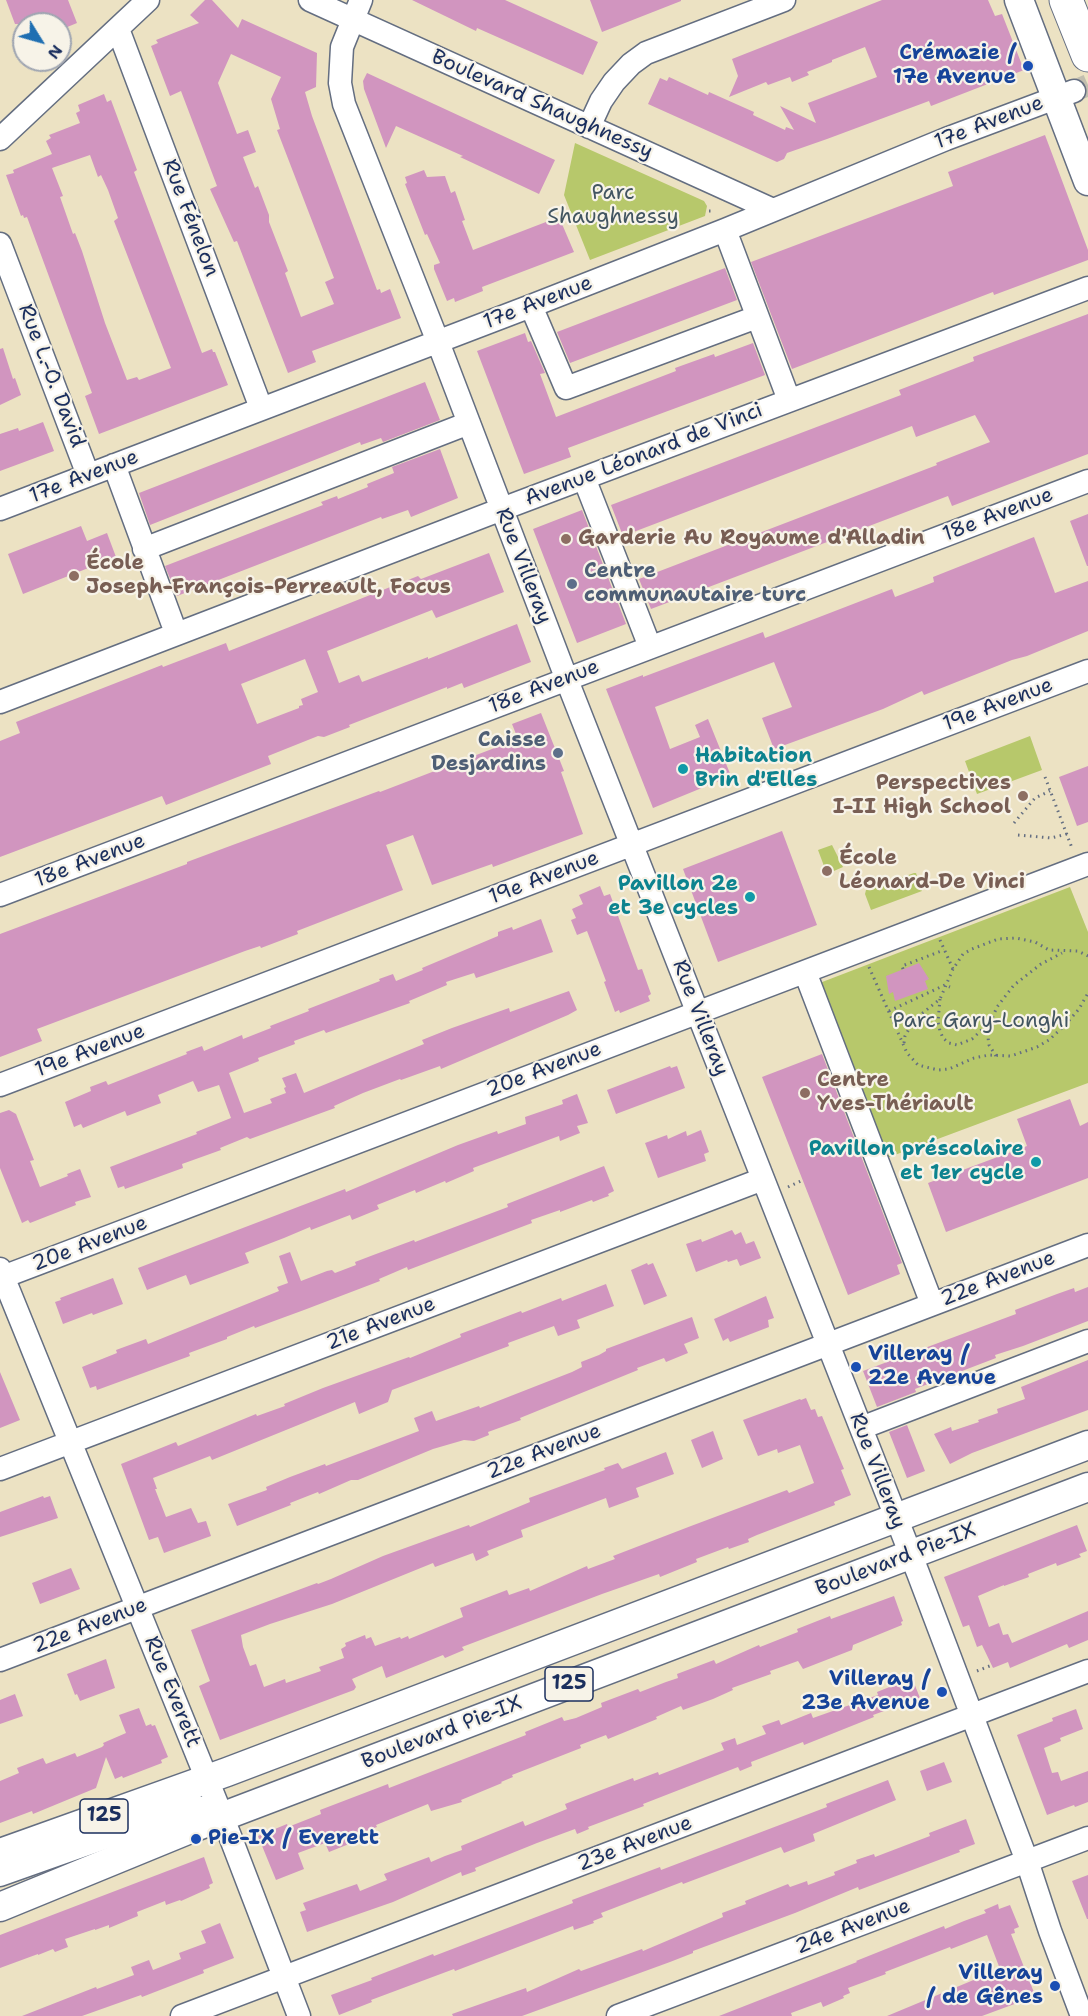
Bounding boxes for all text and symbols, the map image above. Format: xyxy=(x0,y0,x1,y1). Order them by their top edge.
north arrow xyxy=(12,12,72,72)
text: N xyxy=(43,41,67,63)
place label: Crémazie / 17e Avenue xyxy=(893,41,1016,91)
street label: Boulevard Shaughnessy xyxy=(427,45,657,165)
marker: Crémazie / 17e Avenue xyxy=(1021,59,1035,73)
street label: 17e Avenue xyxy=(931,91,1047,155)
street label: Rue Fénelon xyxy=(156,156,224,280)
park label: Parc Shaughnessy xyxy=(547,181,679,231)
street label: 17e Avenue xyxy=(480,271,596,335)
street label: Rue L.-O. David xyxy=(12,301,90,451)
street label: Avenue Léonard de Vinci xyxy=(522,398,766,512)
street label: 17e Avenue xyxy=(26,445,142,509)
street label: 18e Avenue xyxy=(939,482,1057,548)
street label: Rue Villeray xyxy=(489,504,557,628)
place label: Garderie Au Royaume d'Alladin xyxy=(578,526,925,552)
marker: Garderie Au Royaume d'Alladin xyxy=(559,532,573,546)
place label: École Joseph-François-Perreault, Focus xyxy=(86,551,451,601)
place label: Centre communautaire turc xyxy=(584,559,806,609)
marker: École Joseph-François-Perreault, Focus xyxy=(67,569,81,583)
marker: Centre communautaire turc xyxy=(565,577,579,591)
street label: 18e Avenue xyxy=(485,654,603,720)
street label: 19e Avenue xyxy=(939,672,1057,738)
place label: Caisse Desjardins xyxy=(431,728,546,778)
place label: Habitation Brin d'Elles xyxy=(695,744,817,794)
marker: Caisse Desjardins xyxy=(551,746,565,760)
marker: Habitation Brin d'Elles xyxy=(676,762,690,776)
place label: Perspectives I-II High School xyxy=(833,771,1011,821)
marker: Perspectives I-II High School xyxy=(1016,789,1030,803)
street label: 18e Avenue xyxy=(31,828,149,894)
street label: 19e Avenue xyxy=(485,845,603,911)
place label: École Léonard-De Vinci xyxy=(839,846,1025,896)
marker: École Léonard-De Vinci xyxy=(820,864,834,878)
place label: Pavillon 2e et 3e cycles xyxy=(608,872,738,922)
marker: Pavillon 2e et 3e cycles xyxy=(743,890,757,904)
street label: Rue Villeray xyxy=(666,956,734,1080)
park label: Parc Gary-Longhi xyxy=(893,1009,1069,1035)
street label: 19e Avenue xyxy=(31,1018,149,1084)
street label: 20e Avenue xyxy=(483,1036,605,1104)
place label: Centre Yves-Thériault xyxy=(817,1068,973,1118)
marker: Centre Yves-Thériault xyxy=(798,1086,812,1100)
place label: Pavillon préscolaire et 1er cycle xyxy=(809,1137,1024,1187)
marker: Pavillon préscolaire et 1er cycle xyxy=(1029,1155,1043,1169)
street label: 20e Avenue xyxy=(29,1210,151,1278)
street label: 22e Avenue xyxy=(937,1246,1059,1312)
street label: 21e Avenue xyxy=(323,1292,439,1356)
place label: Villeray / 22e Avenue xyxy=(868,1342,996,1392)
marker: Villeray / 22e Avenue xyxy=(849,1360,863,1374)
street label: Rue Villeray xyxy=(843,1409,911,1533)
street label: 22e Avenue xyxy=(483,1419,605,1485)
street label: Boulevard Pie-IX xyxy=(812,1518,980,1602)
street label: 22e Avenue xyxy=(29,1593,151,1659)
street label: Rue Everett xyxy=(138,1633,206,1751)
road number: 125 xyxy=(545,1667,593,1701)
place label: Villeray / 23e Avenue xyxy=(801,1667,930,1717)
marker: Villeray / 23e Avenue xyxy=(935,1685,949,1699)
street label: Boulevard Pie-IX xyxy=(358,1691,526,1775)
road number: 125 xyxy=(80,1799,128,1833)
street label: 23e Avenue xyxy=(574,1811,696,1877)
place label: Pie-IX / Everett xyxy=(208,1826,379,1852)
marker: Pie-IX / Everett xyxy=(189,1832,203,1846)
street label: 24e Avenue xyxy=(792,1894,914,1960)
place label: Villeray / de Gênes xyxy=(926,1961,1043,2011)
marker: Villeray / de Gênes xyxy=(1048,1979,1062,1993)

